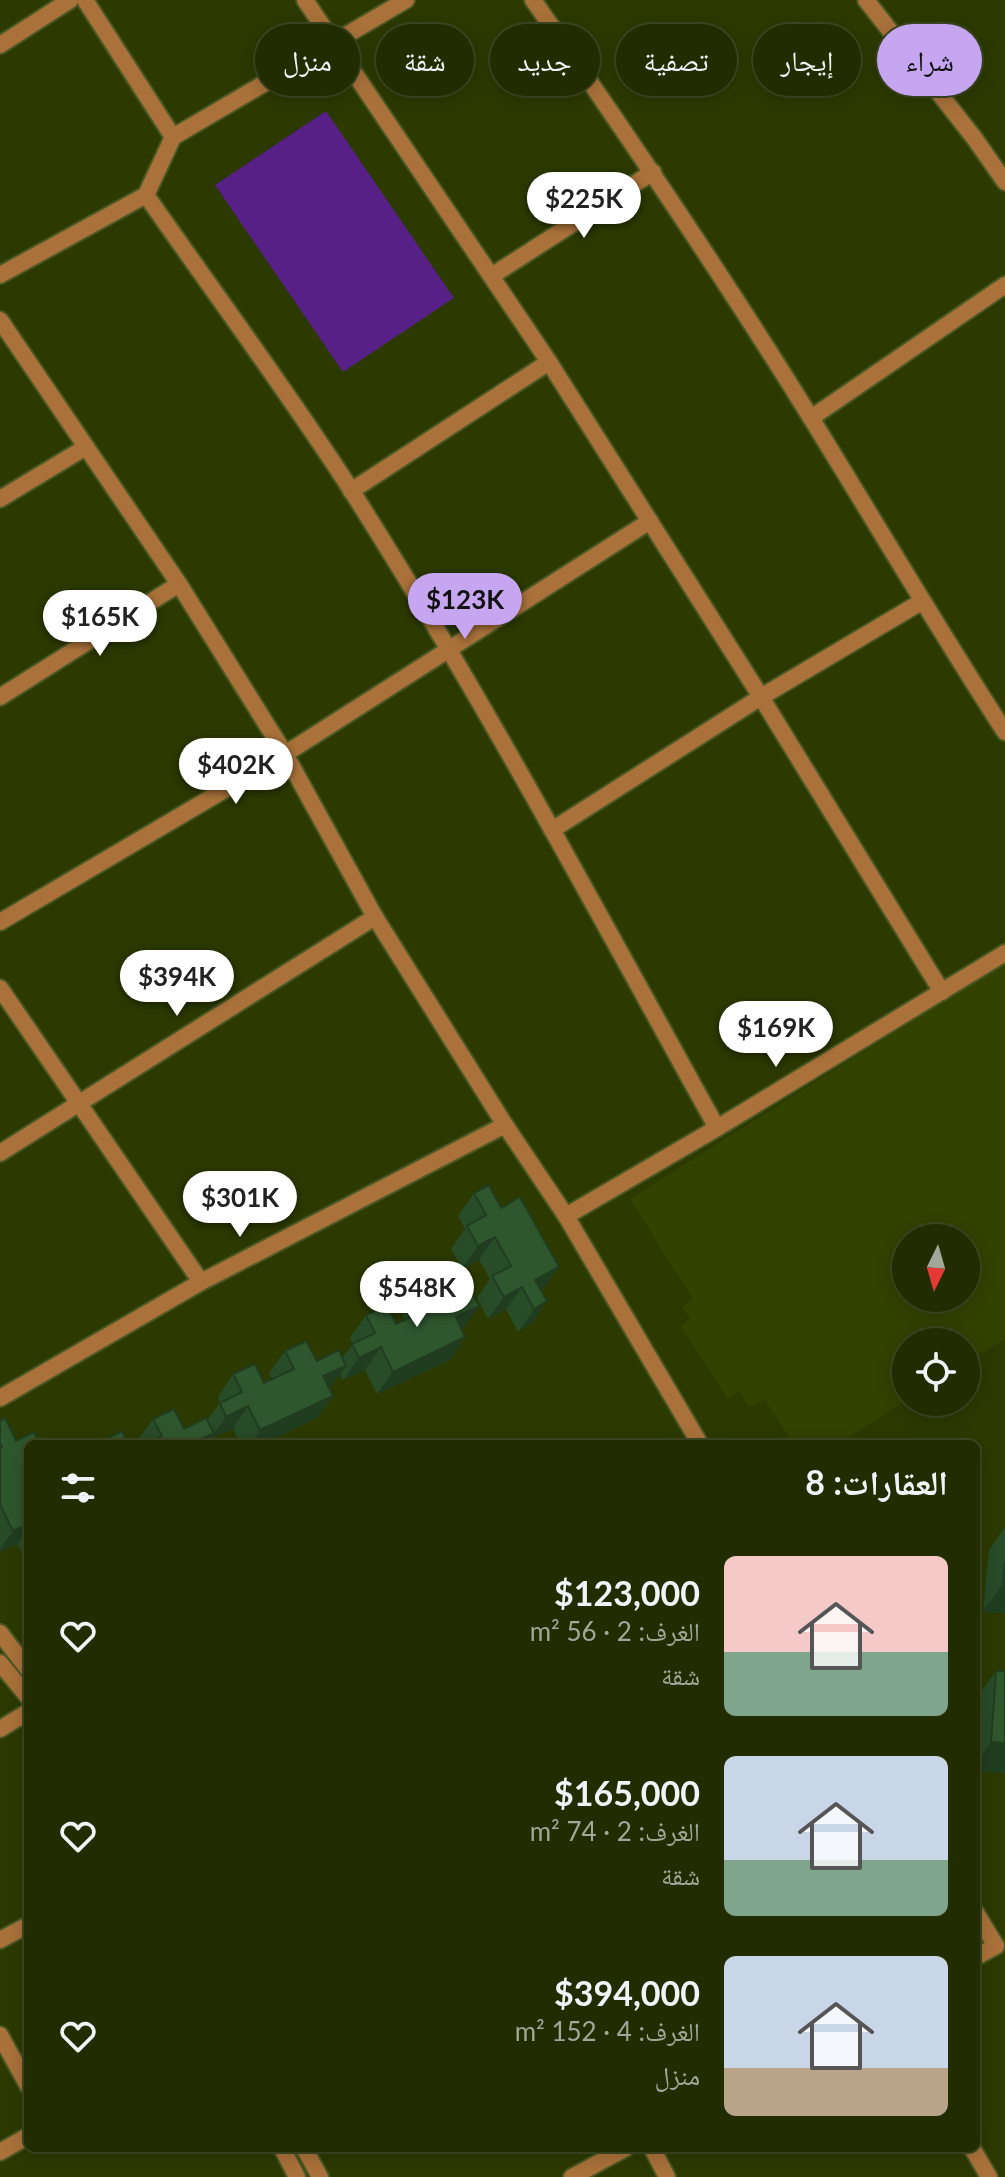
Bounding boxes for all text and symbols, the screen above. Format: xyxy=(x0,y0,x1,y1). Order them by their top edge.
chip: منزل xyxy=(255,24,360,96)
chip: شقة xyxy=(376,24,474,96)
chip: جديد xyxy=(490,24,600,96)
chip: تصفية xyxy=(616,24,737,96)
chip: إيجار xyxy=(753,24,861,96)
chip: شراء xyxy=(877,24,982,96)
pin: $225K xyxy=(528,172,640,240)
text: $225K xyxy=(545,182,623,214)
pin: $123K xyxy=(409,573,521,641)
text: $123K xyxy=(426,583,504,615)
pin: $165K xyxy=(44,590,156,658)
text: $165K xyxy=(61,600,139,632)
pin: $402K xyxy=(180,738,292,806)
text: $402K xyxy=(197,748,275,780)
pin: $394K xyxy=(121,950,233,1018)
text: $394K xyxy=(138,960,216,992)
pin: $169K xyxy=(720,1001,832,1069)
text: $169K xyxy=(737,1011,815,1043)
pin: $301K xyxy=(184,1171,296,1239)
text: $301K xyxy=(201,1181,279,1213)
north arrow xyxy=(892,1224,980,1312)
map controls xyxy=(892,1224,980,1416)
pin: $548K xyxy=(361,1261,473,1329)
text: $548K xyxy=(378,1271,456,1303)
button: locate xyxy=(892,1328,980,1416)
text: العقارات: 8 xyxy=(805,1461,948,1502)
icon: filters xyxy=(56,1466,100,1510)
text: $123,000 xyxy=(554,1572,700,1613)
icon: home xyxy=(788,1588,884,1684)
icon: heart xyxy=(56,1614,100,1658)
text: الغرف: 2 · 56 m² xyxy=(530,1615,700,1647)
text: شقة xyxy=(661,1659,700,1691)
text: $165,000 xyxy=(554,1772,700,1813)
icon: home xyxy=(788,1788,884,1884)
icon: heart xyxy=(56,1814,100,1858)
text: الغرف: 2 · 74 m² xyxy=(530,1815,700,1847)
text: شقة xyxy=(661,1859,700,1891)
text: $394,000 xyxy=(554,1972,700,2013)
icon: home xyxy=(788,1988,884,2084)
icon: heart xyxy=(56,2014,100,2058)
text: الغرف: 4 · 152 m² xyxy=(515,2015,700,2047)
text: منزل xyxy=(655,2059,700,2091)

